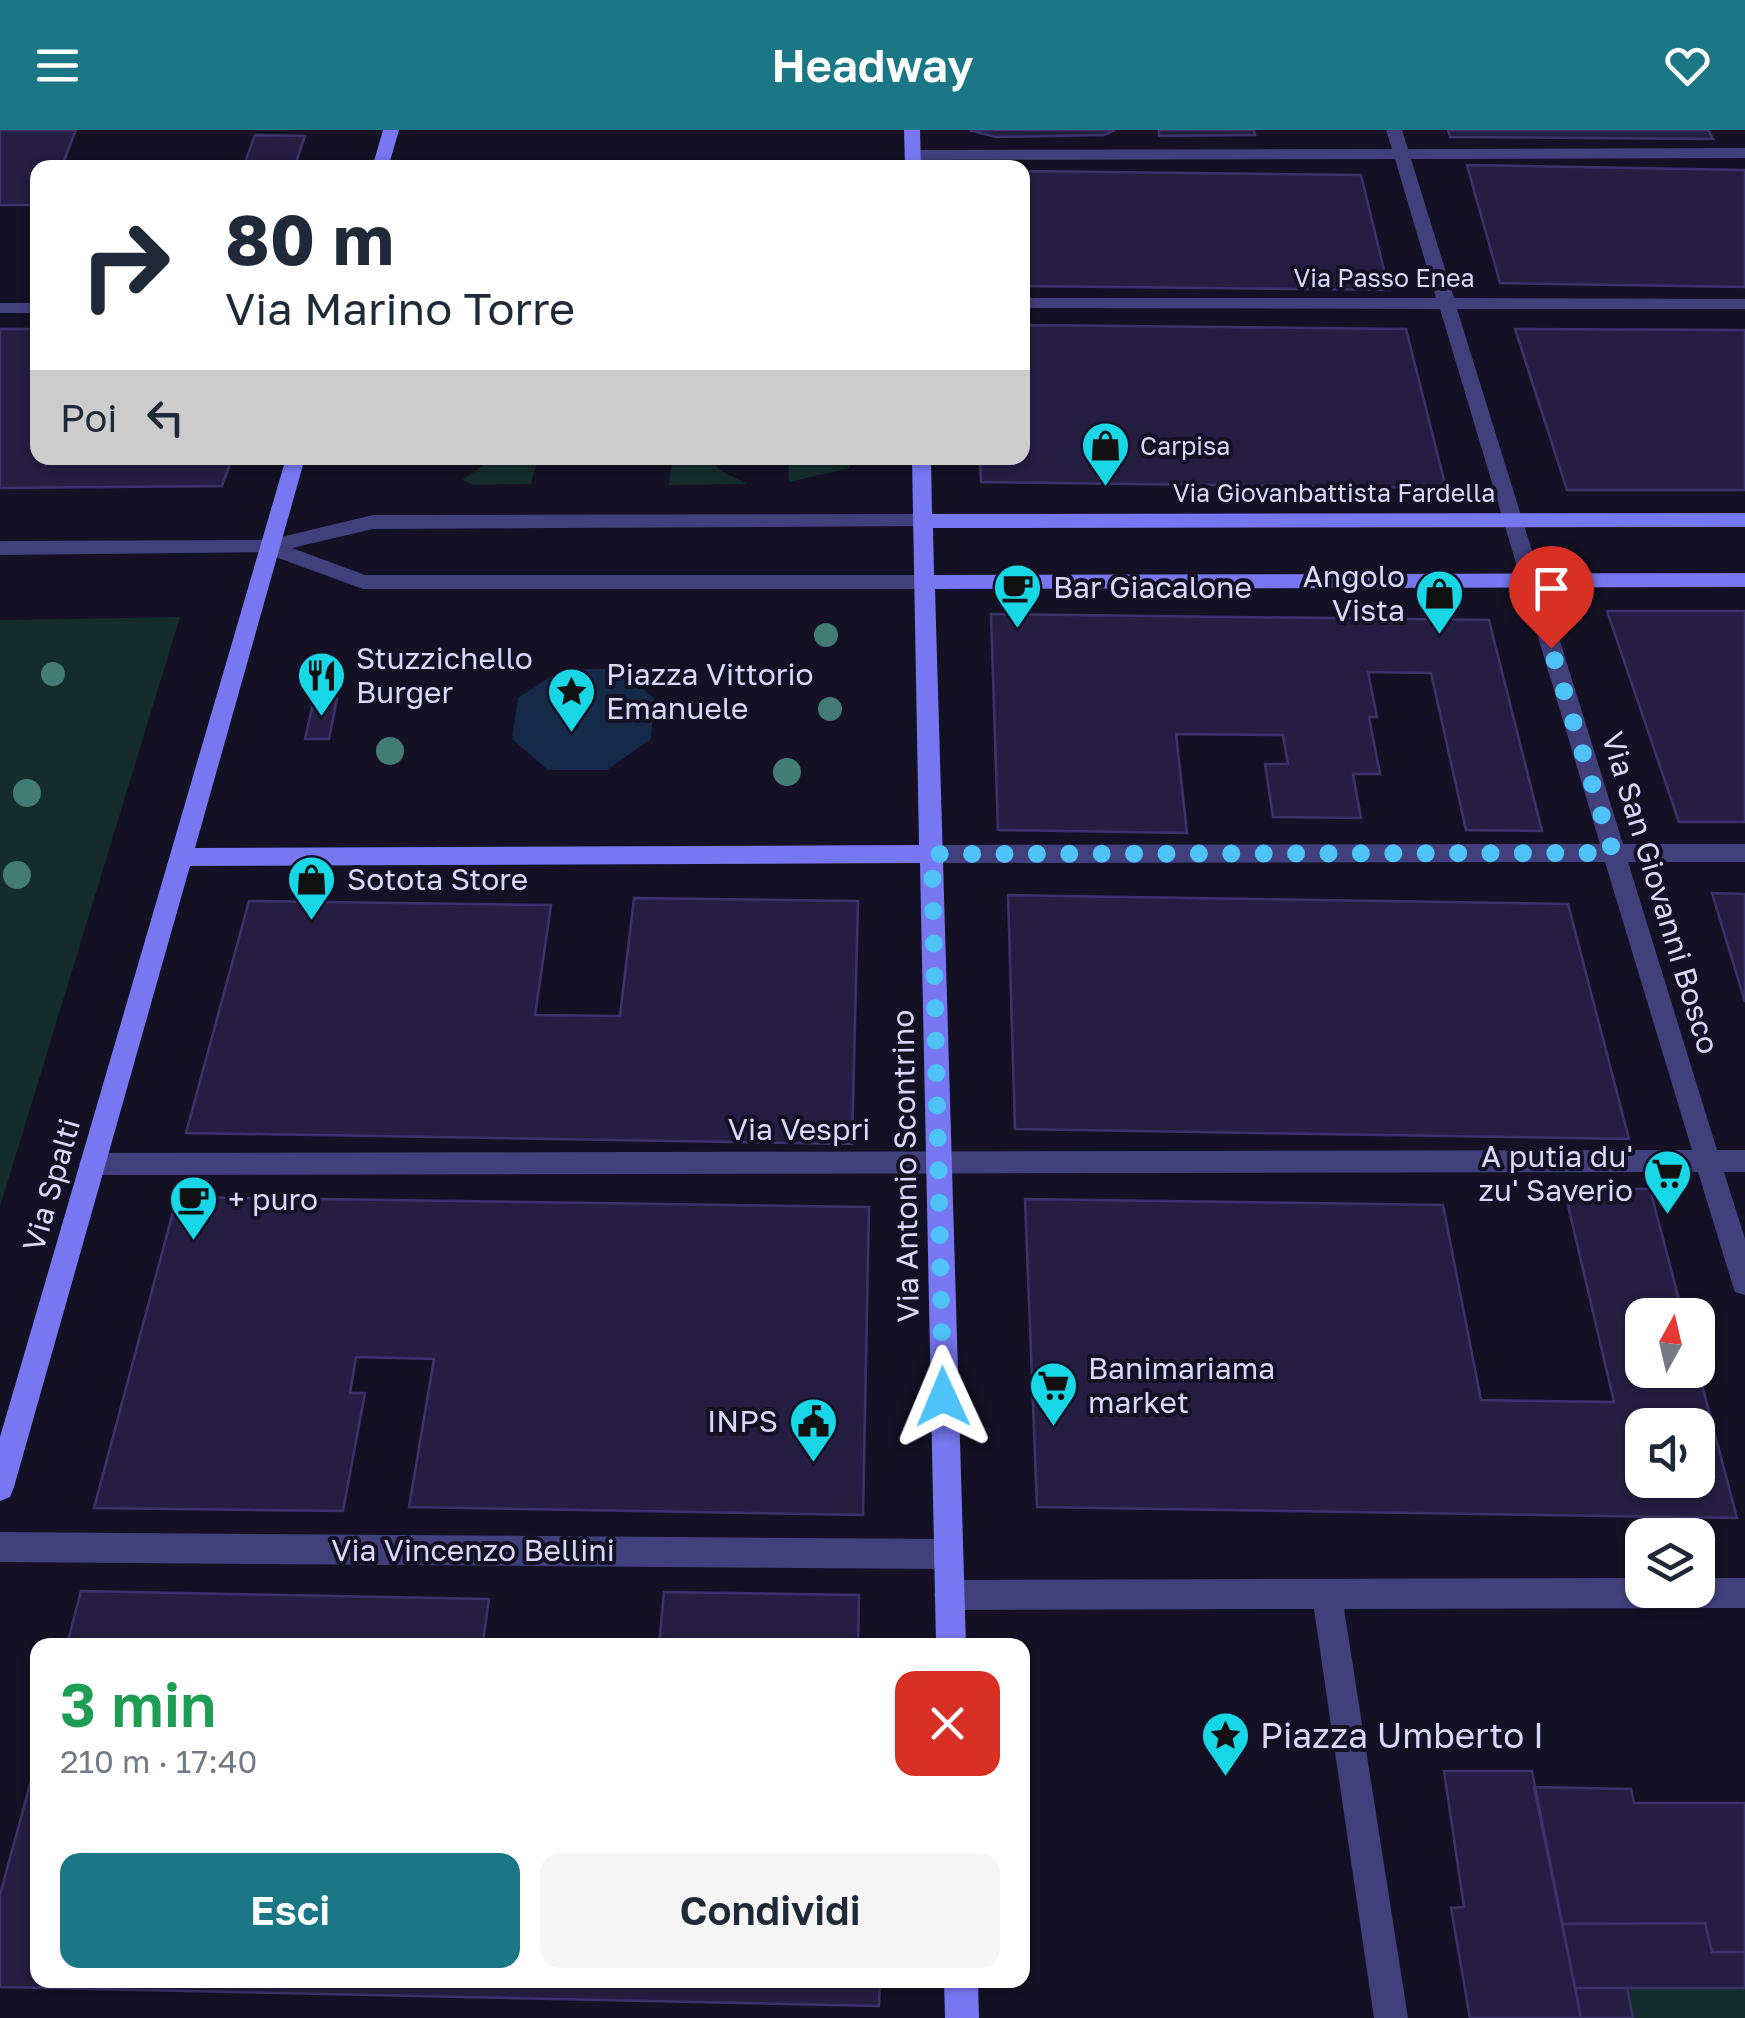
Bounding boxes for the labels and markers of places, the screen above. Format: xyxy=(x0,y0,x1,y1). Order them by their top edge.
shop icon: Carpisa xyxy=(1079,420,1131,488)
place label: Carpisa xyxy=(1140,430,1230,461)
pin xyxy=(1509,546,1594,649)
place label: Angolo Vista xyxy=(1303,558,1405,628)
cafe icon: Bar Giacalone xyxy=(992,562,1044,630)
shop icon: Angolo Vista xyxy=(1414,568,1466,636)
place label: Bar Giacalone xyxy=(1053,569,1252,605)
place label: Stuzzichello Burger xyxy=(356,640,533,710)
restaurant icon: Stuzzichello Burger xyxy=(295,650,347,718)
place label: Piazza Vittorio Emanuele xyxy=(606,656,814,726)
place icon: Piazza Vittorio Emanuele xyxy=(545,666,597,734)
shop icon: Sotota Store xyxy=(286,854,338,922)
place label: Sotota Store xyxy=(347,861,528,897)
place label: A putia du' zu' Saverio xyxy=(1479,1138,1633,1208)
supermarket icon: A putia du' zu' Saverio xyxy=(1642,1148,1694,1216)
cafe icon: + puro xyxy=(167,1174,219,1242)
place label: + puro xyxy=(228,1181,318,1217)
place label: Banimariama market xyxy=(1088,1350,1275,1420)
supermarket icon: Banimariama market xyxy=(1027,1360,1079,1428)
public building icon: INPS xyxy=(787,1396,839,1464)
place label: INPS xyxy=(707,1403,778,1439)
place icon: Piazza Umberto I xyxy=(1199,1710,1251,1778)
place label: Piazza Umberto I xyxy=(1260,1714,1544,1756)

